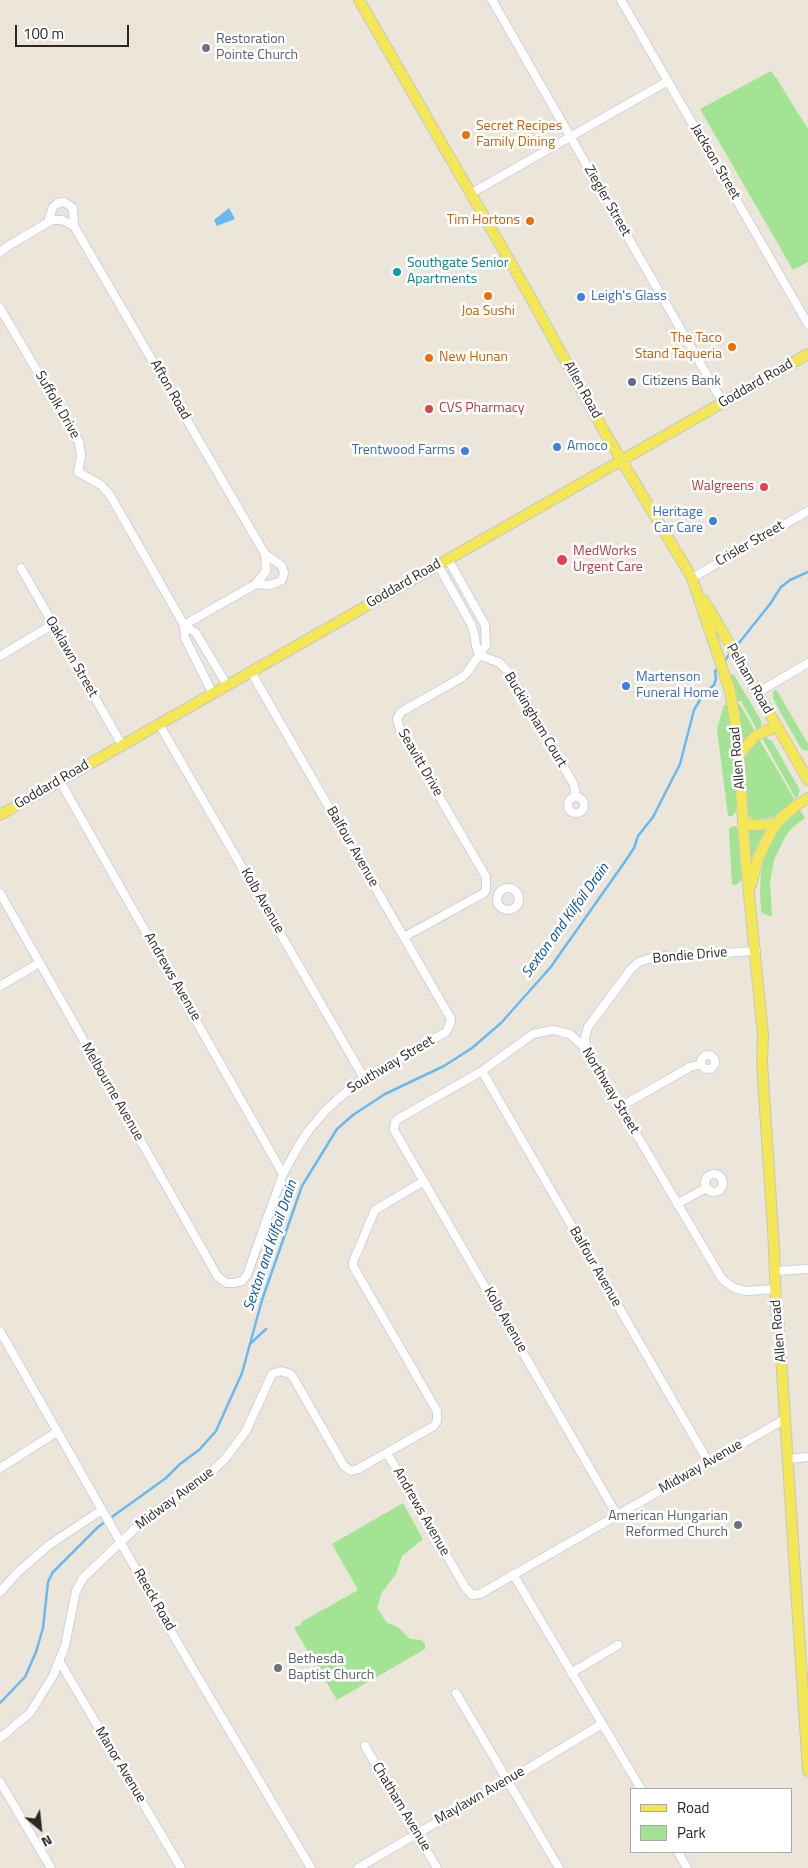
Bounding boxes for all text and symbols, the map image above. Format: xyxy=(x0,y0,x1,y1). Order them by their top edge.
scale bar xyxy=(18,15,131,47)
text: 100 m xyxy=(23,22,64,45)
place label: Restoration Pointe Church xyxy=(216,32,298,64)
marker: Restoration Pointe Church xyxy=(200,42,212,54)
place label: Secret Recipes Family Dining xyxy=(476,119,562,152)
street label: Jackson Street xyxy=(687,121,743,203)
marker: Secret Recipes Family Dining xyxy=(460,129,472,141)
street label: Ziegler Street xyxy=(580,163,634,239)
place label: Tim Hortons xyxy=(447,213,520,229)
marker: Tim Hortons xyxy=(524,215,536,227)
place label: Southgate Senior Apartments xyxy=(407,256,509,288)
marker: Southgate Senior Apartments xyxy=(391,266,403,278)
place label: Leigh's Glass xyxy=(591,289,667,305)
marker: Joa Sushi xyxy=(482,290,494,302)
marker: Leigh's Glass xyxy=(575,291,587,303)
place label: Joa Sushi xyxy=(461,304,515,320)
place label: The Taco Stand Taqueria xyxy=(635,331,722,364)
marker: The Taco Stand Taqueria xyxy=(726,341,738,353)
place label: New Hunan xyxy=(439,350,508,366)
marker: New Hunan xyxy=(423,352,435,364)
street label: Goddard Road xyxy=(716,356,796,412)
street label: Afton Road xyxy=(146,357,194,423)
street label: Allen Road xyxy=(559,358,605,422)
street label: Suffolk Drive xyxy=(31,368,83,442)
place label: Citizens Bank xyxy=(642,374,721,390)
marker: Citizens Bank xyxy=(626,376,638,388)
place label: CVS Pharmacy xyxy=(439,401,525,417)
marker: CVS Pharmacy xyxy=(423,403,435,415)
place label: Amoco xyxy=(567,439,608,455)
marker: Amoco xyxy=(551,441,563,453)
place label: Trentwood Farms xyxy=(352,443,455,459)
marker: Trentwood Farms xyxy=(459,445,471,457)
place label: Walgreens xyxy=(691,479,754,495)
marker: Walgreens xyxy=(758,481,770,493)
place label: Heritage Car Care xyxy=(652,505,703,538)
marker: Heritage Car Care xyxy=(707,515,719,527)
street label: Crisler Street xyxy=(713,518,787,570)
place label: MedWorks Urgent Care xyxy=(573,544,643,576)
marker: MedWorks Urgent Care xyxy=(555,553,569,567)
street label: Goddard Road xyxy=(364,556,444,612)
street label: Oaklawn Street xyxy=(41,614,101,700)
street label: Pelham Road xyxy=(722,641,776,717)
street label: Buckingham Court xyxy=(500,669,570,771)
place label: Martenson Funeral Home xyxy=(636,670,719,702)
marker: Martenson Funeral Home xyxy=(620,680,632,692)
street label: Seavitt Drive xyxy=(394,726,446,800)
street label: Allen Road xyxy=(727,726,749,790)
street label: Goddard Road xyxy=(12,757,92,813)
street label: Balfour Avenue xyxy=(322,804,382,890)
water label: Sexton and Kilfoil Drain xyxy=(519,860,613,982)
street label: Kolb Avenue xyxy=(237,865,287,937)
street label: Andrews Avenue xyxy=(140,930,204,1024)
street label: Bondie Drive xyxy=(652,944,728,968)
street label: Southway Street xyxy=(345,1032,437,1098)
street label: Melbourne Avenue xyxy=(77,1040,147,1144)
street label: Northway Street xyxy=(578,1045,642,1137)
water label: Sexton and Kilfoil Drain xyxy=(240,1178,302,1314)
street label: Balfour Avenue xyxy=(565,1224,625,1310)
street label: Kolb Avenue xyxy=(480,1284,530,1356)
street label: Allen Road xyxy=(768,1299,790,1363)
street label: Midway Avenue xyxy=(656,1436,746,1498)
street label: Midway Avenue xyxy=(133,1464,217,1534)
street label: Andrews Avenue xyxy=(389,1465,453,1559)
place label: American Hungarian Reformed Church xyxy=(608,1509,728,1541)
marker: American Hungarian Reformed Church xyxy=(732,1519,744,1531)
street label: Reeck Road xyxy=(130,1566,178,1634)
place label: Bethesda Baptist Church xyxy=(288,1652,374,1684)
marker: Bethesda Baptist Church xyxy=(272,1662,284,1674)
street label: Manor Avenue xyxy=(91,1724,149,1806)
street label: Chatham Avenue xyxy=(368,1760,434,1854)
street label: Maylawn Avenue xyxy=(432,1764,528,1828)
legend xyxy=(630,1788,793,1853)
text: Road xyxy=(677,1796,709,1819)
north arrow xyxy=(15,1803,65,1853)
text: Park xyxy=(677,1821,706,1844)
text: N xyxy=(38,1830,56,1853)

